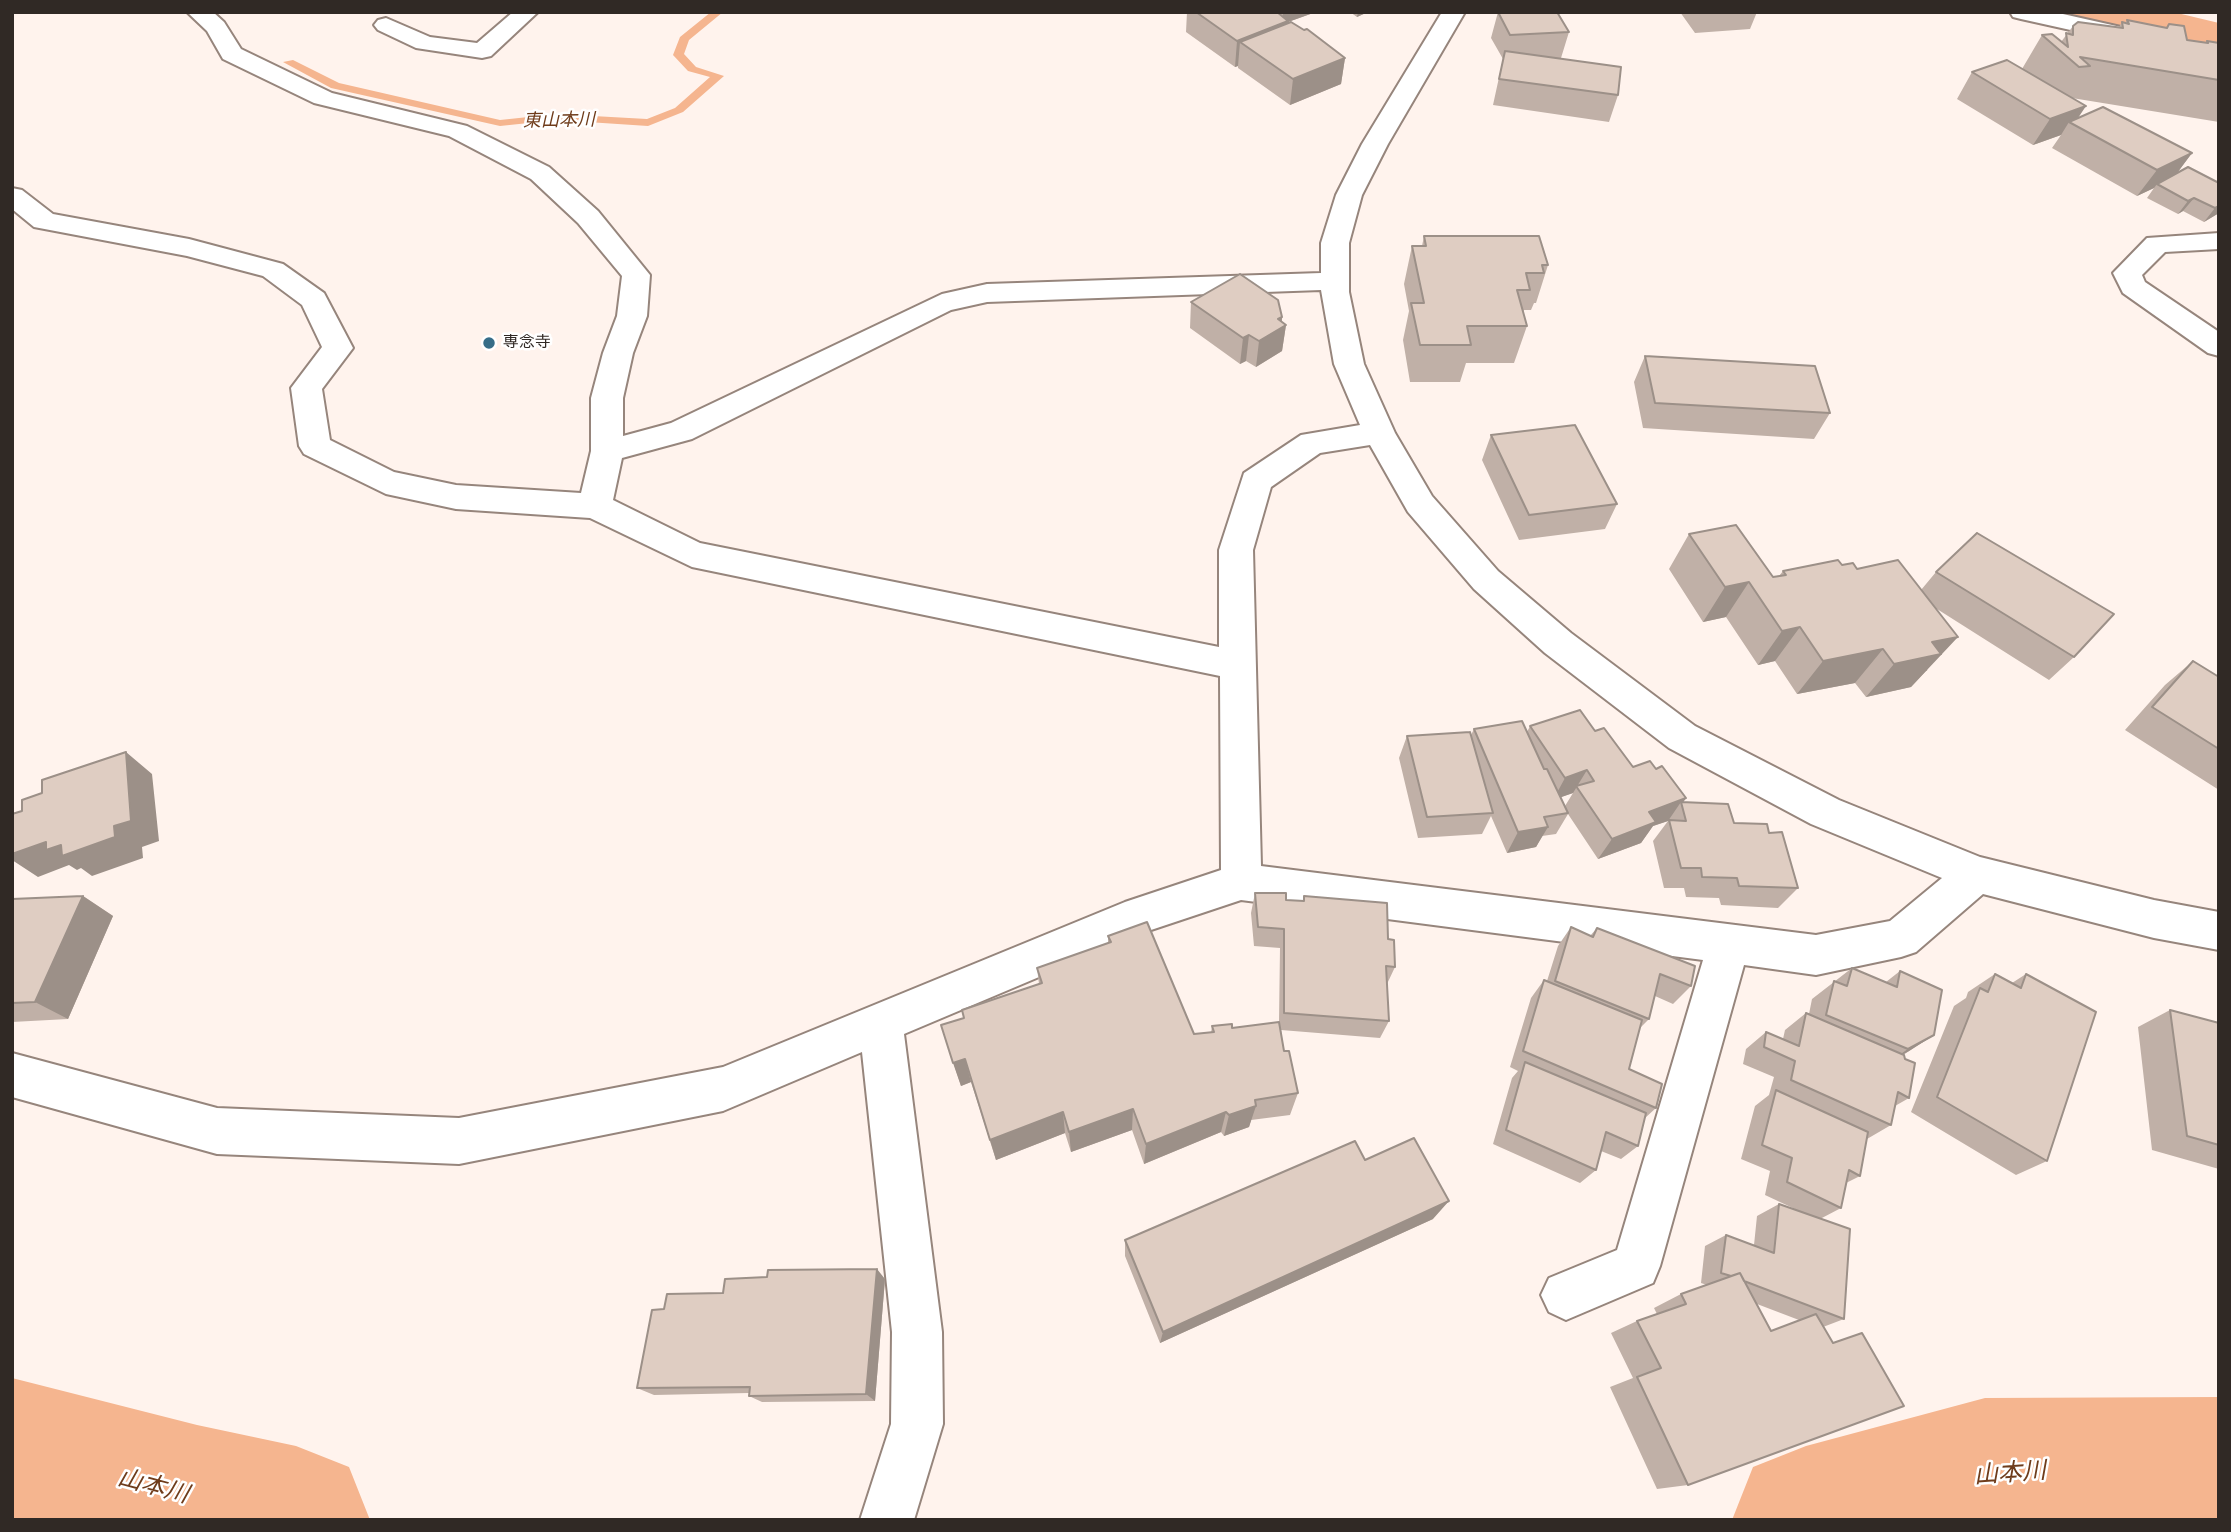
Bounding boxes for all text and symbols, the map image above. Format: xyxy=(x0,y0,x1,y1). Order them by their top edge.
water label: 東山本川 xyxy=(523,110,595,132)
place label: 専念寺 xyxy=(503,333,551,353)
marker: 専念寺 xyxy=(481,335,497,351)
water label: 山本川 xyxy=(1973,1457,2047,1491)
water label: 山本川 xyxy=(114,1464,192,1510)

